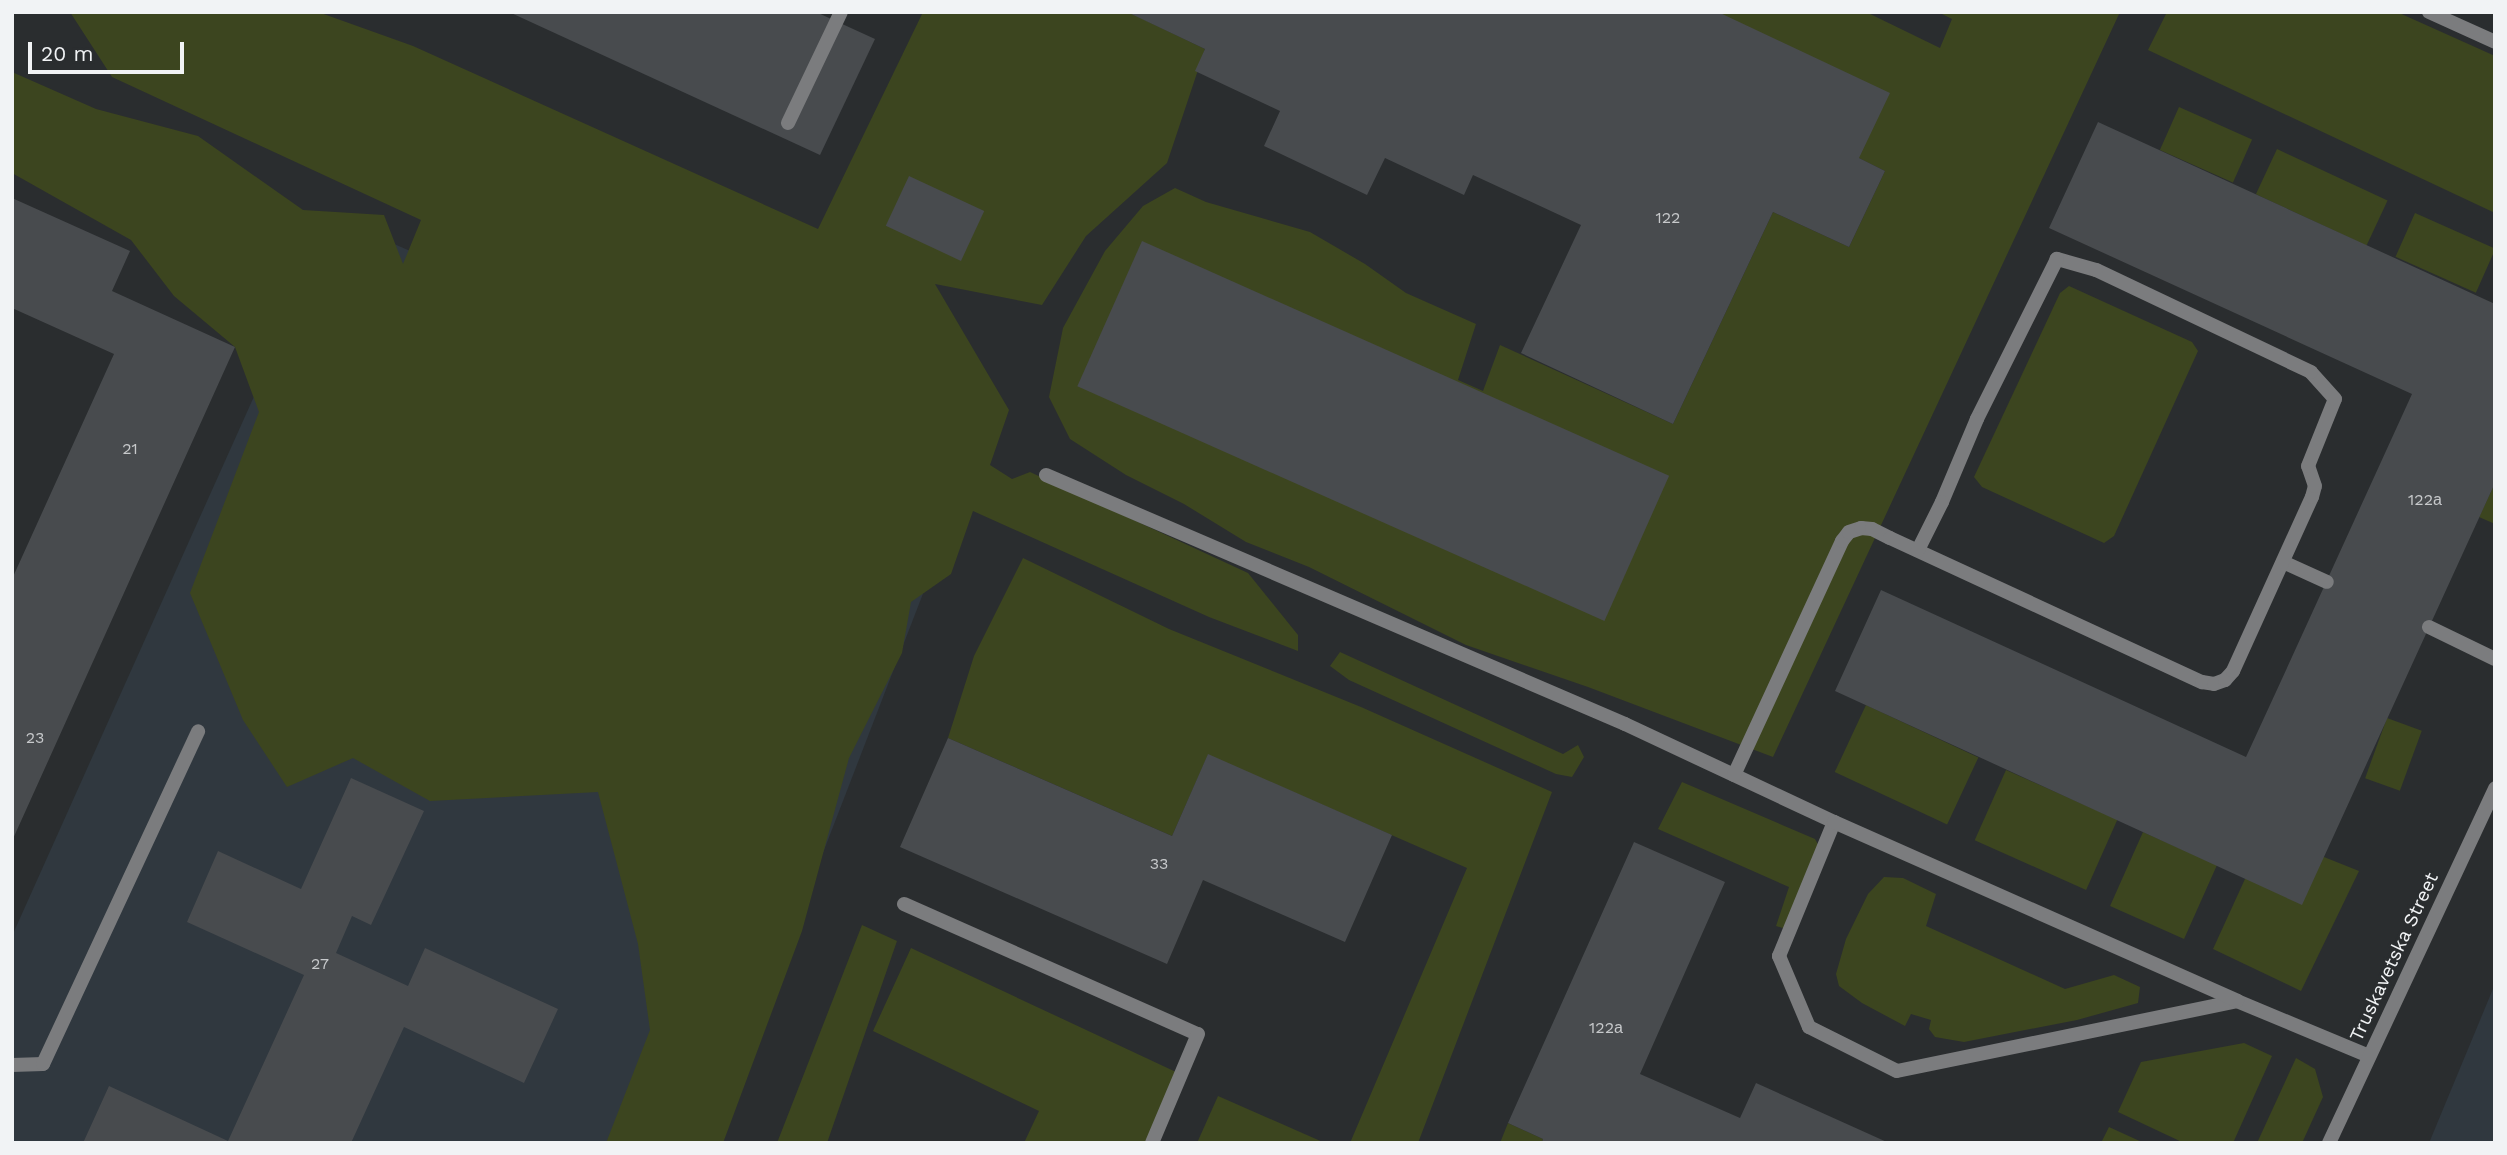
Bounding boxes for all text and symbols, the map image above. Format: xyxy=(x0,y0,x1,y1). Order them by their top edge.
scale bar xyxy=(32,28,187,72)
text: 20 m xyxy=(41,41,93,66)
house number: 122 xyxy=(1656,208,1680,228)
house number: 21 xyxy=(122,439,138,459)
house number: 122а xyxy=(2408,490,2442,510)
house number: 23 xyxy=(26,728,44,748)
house number: 33 xyxy=(1150,854,1168,874)
street label: Truskavetska Street xyxy=(2345,869,2443,1045)
house number: 27 xyxy=(311,954,329,974)
house number: 122а xyxy=(1589,1018,1623,1038)

